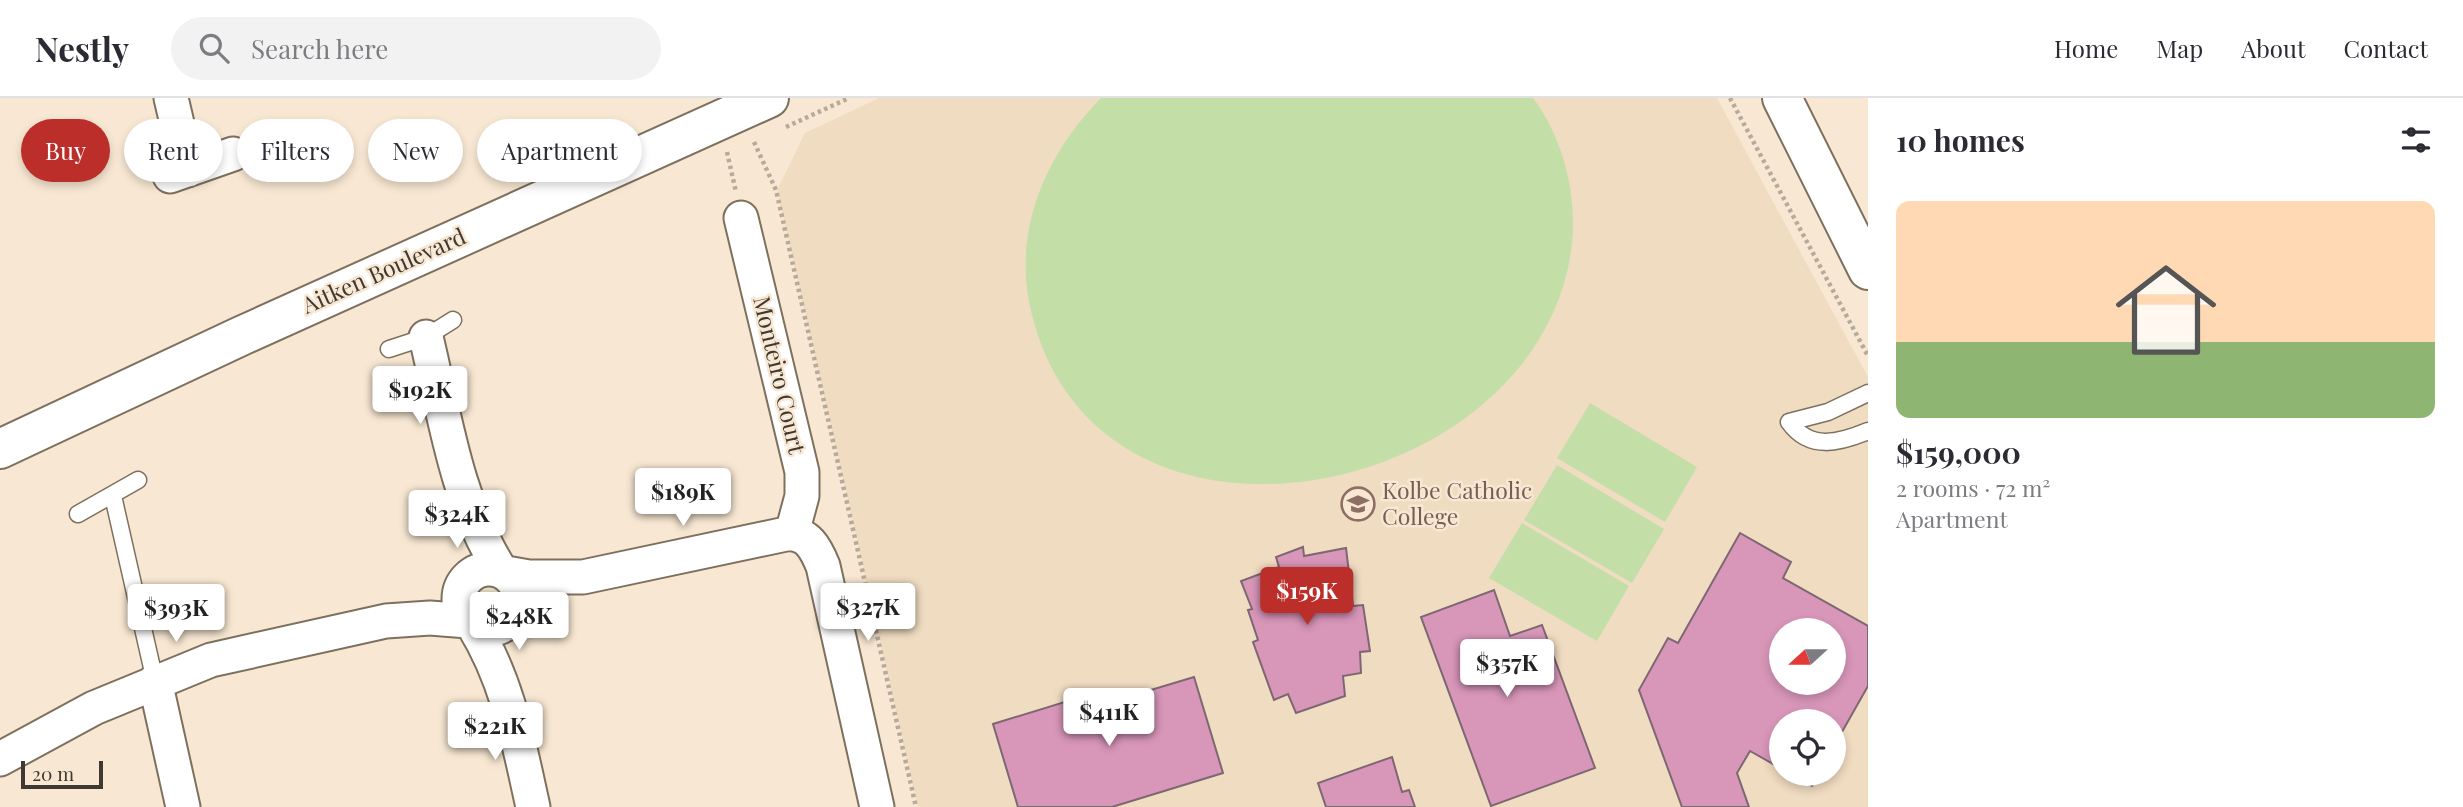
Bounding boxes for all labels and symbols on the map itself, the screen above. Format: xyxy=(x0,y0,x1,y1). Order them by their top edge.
street label: Aitken Boulevard xyxy=(296,220,470,320)
street label: Monteiro Court xyxy=(747,293,814,457)
pin: $192K xyxy=(371,366,469,426)
pin: $189K xyxy=(634,468,732,528)
place label: Kolbe Catholic College xyxy=(1382,474,1532,531)
school or university icon: Kolbe Catholic College xyxy=(1339,485,1377,523)
pin: $324K xyxy=(408,490,506,550)
pin: $159K xyxy=(1258,568,1356,627)
pin: $393K xyxy=(127,584,225,644)
pin: $327K xyxy=(819,584,917,643)
pin: $248K xyxy=(470,592,568,652)
north arrow xyxy=(1769,618,1846,695)
pin: $357K xyxy=(1458,640,1556,699)
pin: $411K xyxy=(1060,688,1158,748)
pin: $221K xyxy=(446,702,544,762)
scale bar xyxy=(21,758,103,790)

